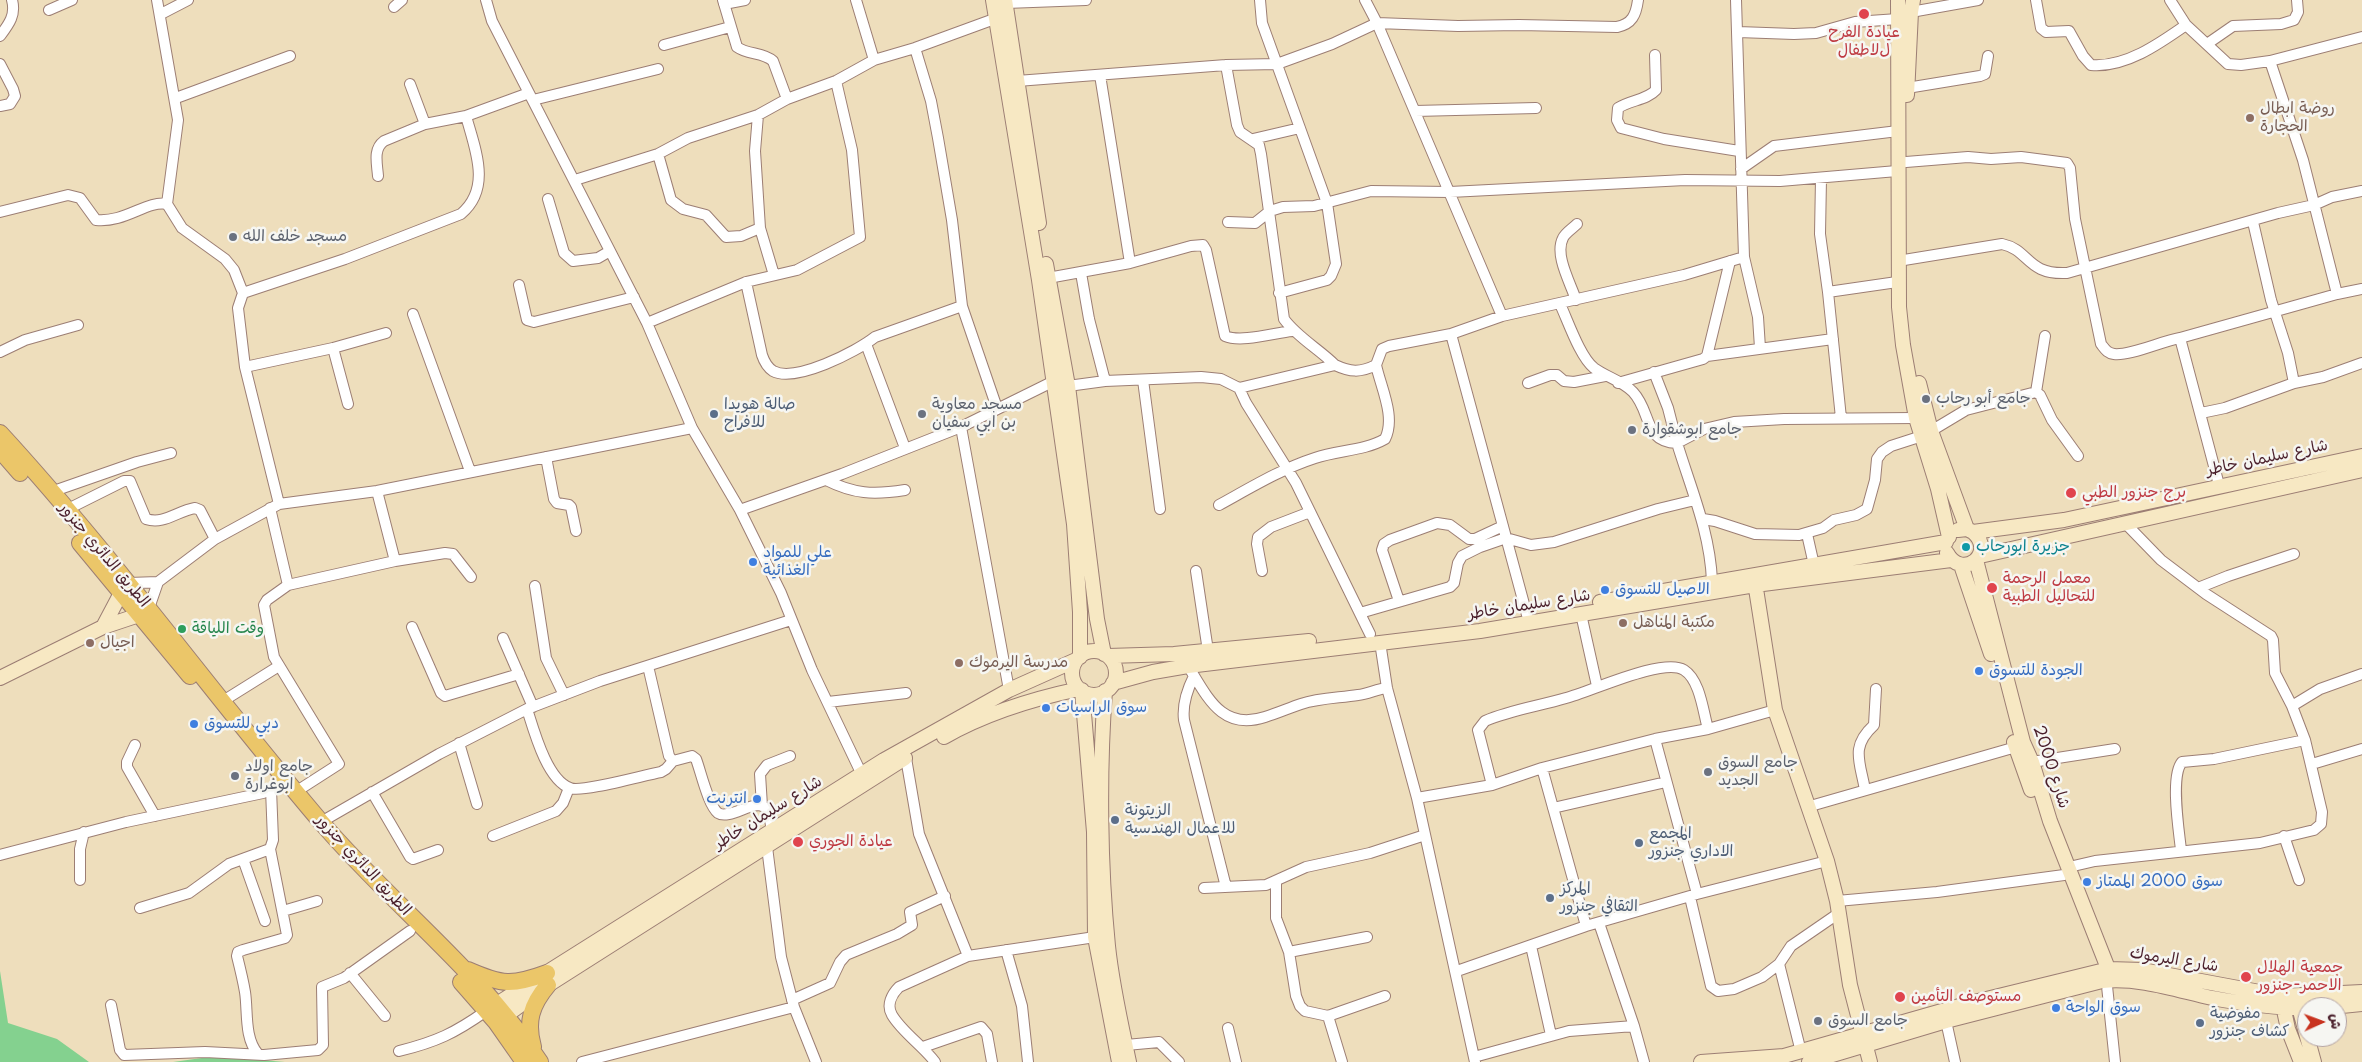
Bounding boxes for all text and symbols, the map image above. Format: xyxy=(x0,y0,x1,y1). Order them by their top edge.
marker: عيادة الفرح لﻻطفال xyxy=(1857,7,1871,21)
place label: عيادة الفرح لﻻطفال xyxy=(1828,23,1900,61)
place label: روضة ابطال الحجارة xyxy=(2260,99,2335,137)
marker: روضة ابطال الحجارة xyxy=(2244,112,2256,124)
place label: مسجد خلف الله xyxy=(243,227,347,247)
marker: مسجد خلف الله xyxy=(227,231,239,243)
place label: جامع أبو رحاب xyxy=(1936,389,2031,409)
marker: جامع أبو رحاب xyxy=(1920,393,1932,405)
place label: صالة هويدا للافراح xyxy=(724,395,795,433)
place label: مسجد معاوية بن ابي سفيان xyxy=(932,395,1022,433)
marker: صالة هويدا للافراح xyxy=(708,408,720,420)
marker: مسجد معاوية بن ابي سفيان xyxy=(916,408,928,420)
place label: جامع ابوشقوارة xyxy=(1642,420,1742,440)
marker: جامع ابوشقوارة xyxy=(1626,424,1638,436)
street label: شارع سليمان خاطر xyxy=(2204,436,2330,480)
place label: برج جنزور الطبي xyxy=(2082,483,2186,503)
marker: برج جنزور الطبي xyxy=(2064,486,2078,500)
street label: الطريق الدائري جنزور xyxy=(54,499,154,611)
place label: جزيرة ابورحاب xyxy=(1976,537,2070,557)
marker: جزيرة ابورحاب xyxy=(1960,541,1972,553)
place label: علي للمواد الغذائية xyxy=(763,543,832,581)
marker: علي للمواد الغذائية xyxy=(747,556,759,568)
place label: معمل الرحمة للتحاليل الطبية xyxy=(2003,569,2095,607)
place label: الاصيل للتسوق xyxy=(1615,580,1710,600)
marker: معمل الرحمة للتحاليل الطبية xyxy=(1985,581,1999,595)
marker: الاصيل للتسوق xyxy=(1599,584,1611,596)
street label: شارع سليمان خاطر xyxy=(1466,586,1592,624)
place label: مكتبة المناهل xyxy=(1633,613,1715,633)
marker: مكتبة المناهل xyxy=(1617,617,1629,629)
place label: وقت اللياقة xyxy=(192,619,264,639)
marker: وقت اللياقة xyxy=(176,623,188,635)
place label: اجيال xyxy=(100,633,135,653)
marker: اجيال xyxy=(84,637,96,649)
place label: مدرسة اليرموك xyxy=(969,653,1068,673)
marker: مدرسة اليرموك xyxy=(953,657,965,669)
place label: الجودة للتسوق xyxy=(1989,661,2083,681)
marker: الجودة للتسوق xyxy=(1973,665,1985,677)
place label: سوق الراسيات xyxy=(1056,698,1147,718)
marker: سوق الراسيات xyxy=(1040,702,1052,714)
place label: دبي للتسوق xyxy=(204,714,279,734)
marker: دبي للتسوق xyxy=(188,718,200,730)
street label: شارع 2000 xyxy=(2029,723,2073,811)
place label: جامع السوق الجديد xyxy=(1718,753,1798,791)
place label: جامع اولاد ابوغرارة xyxy=(245,757,313,795)
marker: جامع السوق الجديد xyxy=(1702,766,1714,778)
marker: جامع اولاد ابوغرارة xyxy=(229,770,241,782)
street label: شارع سليمان خاطر xyxy=(710,772,826,854)
place label: انترنت xyxy=(706,789,747,809)
marker: انترنت xyxy=(751,793,763,805)
place label: الزيتونة للاعمال الهندسية xyxy=(1125,801,1235,839)
street label: الطريق الدائري جنزور xyxy=(311,810,415,920)
marker: الزيتونة للاعمال الهندسية xyxy=(1109,814,1121,826)
place label: المجمع الاداري جنزور xyxy=(1649,824,1734,862)
place label: عيادة الجوري xyxy=(809,832,893,852)
marker: عيادة الجوري xyxy=(791,835,805,849)
marker: المجمع الاداري جنزور xyxy=(1633,837,1645,849)
place label: سوق 2000 الممتاز xyxy=(2097,872,2223,892)
marker: سوق 2000 الممتاز xyxy=(2081,876,2093,888)
place label: المركز الثقافي جنزور xyxy=(1560,879,1638,917)
marker: المركز الثقافي جنزور xyxy=(1544,892,1556,904)
street label: شارع اليرموك xyxy=(2128,944,2220,976)
place label: جمعية الهلال الاحمر-جنزور xyxy=(2257,958,2343,996)
marker: جمعية الهلال الاحمر-جنزور xyxy=(2239,970,2253,984)
place label: مستوصف التأمين xyxy=(1911,987,2021,1007)
marker: مستوصف التأمين xyxy=(1893,990,1907,1004)
north arrow xyxy=(2297,997,2347,1047)
place label: سوق الواحة xyxy=(2066,998,2141,1018)
marker: سوق الواحة xyxy=(2050,1002,2062,1014)
place label: مفوضية كشاف جنزور xyxy=(2210,1004,2290,1042)
place label: جامع السوق xyxy=(1828,1011,1908,1031)
text: ش xyxy=(2326,1013,2347,1030)
marker: جامع السوق xyxy=(1812,1015,1824,1027)
marker: مفوضية كشاف جنزور xyxy=(2194,1017,2206,1029)

